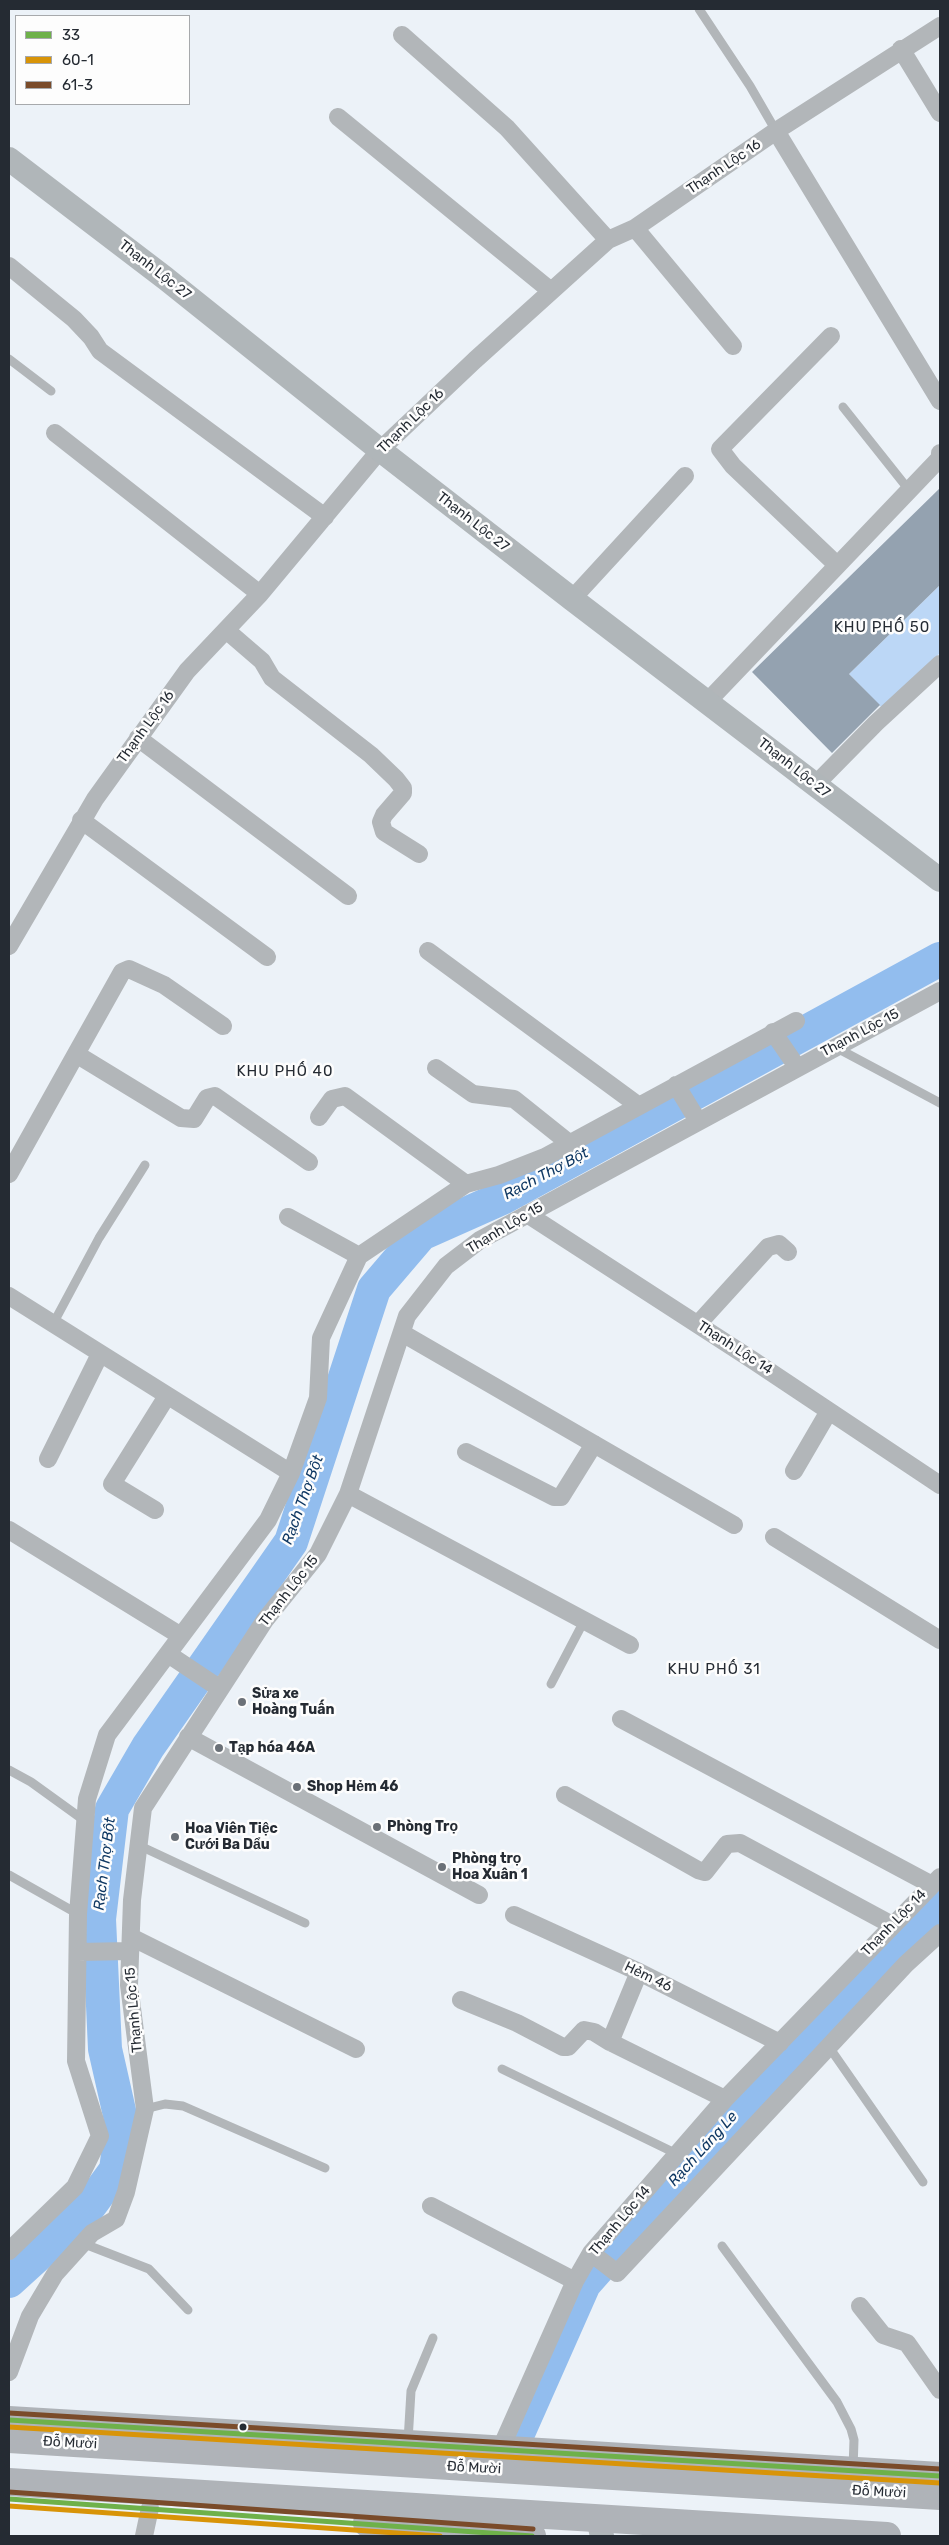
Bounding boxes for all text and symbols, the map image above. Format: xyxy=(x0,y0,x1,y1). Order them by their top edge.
legend xyxy=(15,15,190,105)
text: 33 xyxy=(62,26,80,44)
text: 60-1 xyxy=(62,51,94,69)
text: 61-3 xyxy=(62,76,93,94)
street label: Thạnh Lộc 16 xyxy=(684,136,764,198)
street label: Thạnh Lộc 27 xyxy=(116,237,194,303)
street label: Thạnh Lộc 16 xyxy=(374,385,448,457)
street label: Thạnh Lộc 27 xyxy=(434,489,512,555)
district label: KHU PHỐ 50 xyxy=(832,619,932,637)
street label: Thạnh Lộc 16 xyxy=(114,687,178,767)
street label: Thạnh Lộc 27 xyxy=(755,735,833,801)
street label: Thạnh Lộc 15 xyxy=(818,1005,902,1061)
district label: KHU PHỐ 40 xyxy=(235,1063,335,1081)
water label: Rạch Thợ Bột xyxy=(500,1144,592,1204)
street label: Thạnh Lộc 15 xyxy=(464,1199,546,1257)
street label: Thạnh Lộc 14 xyxy=(694,1318,776,1378)
water label: Rạch Thợ Bột xyxy=(279,1453,327,1547)
street label: Thạnh Lộc 15 xyxy=(256,1552,322,1630)
district label: KHU PHỐ 31 xyxy=(666,1661,762,1679)
place label: Sửa xe Hoàng Tuấn xyxy=(252,1686,334,1718)
marker: Sửa xe Hoàng Tuấn xyxy=(236,1696,248,1708)
place label: Tạp hóa 46A xyxy=(229,1740,315,1756)
marker: Tạp hóa 46A xyxy=(213,1742,225,1754)
place label: Shop Hẻm 46 xyxy=(307,1779,398,1795)
marker: Shop Hẻm 46 xyxy=(291,1781,303,1793)
water label: Rạch Thợ Bột xyxy=(90,1816,120,1912)
place label: Phòng Trọ xyxy=(387,1819,458,1835)
place label: Hoa Viên Tiệc Cưới Ba Dẩu xyxy=(185,1821,278,1854)
marker: Phòng Trọ xyxy=(371,1821,383,1833)
marker: Hoa Viên Tiệc Cưới Ba Dẩu xyxy=(169,1831,181,1843)
place label: Phòng trọ Hoa Xuân 1 xyxy=(452,1851,528,1884)
marker: Phòng trọ Hoa Xuân 1 xyxy=(436,1861,448,1873)
street label: Thạnh Lộc 14 xyxy=(858,1886,930,1960)
street label: Hẻm 46 xyxy=(621,1958,675,1996)
street label: Thạnh Lộc 15 xyxy=(122,1967,146,2053)
water label: Rạch Láng Le xyxy=(665,2108,741,2190)
street label: Thạnh Lộc 14 xyxy=(586,2183,654,2259)
unlabelled marker xyxy=(238,2422,248,2432)
street label: Đỗ Mười xyxy=(42,2433,98,2453)
street label: Đỗ Mười xyxy=(446,2458,502,2478)
street label: Đỗ Mười xyxy=(851,2482,907,2502)

